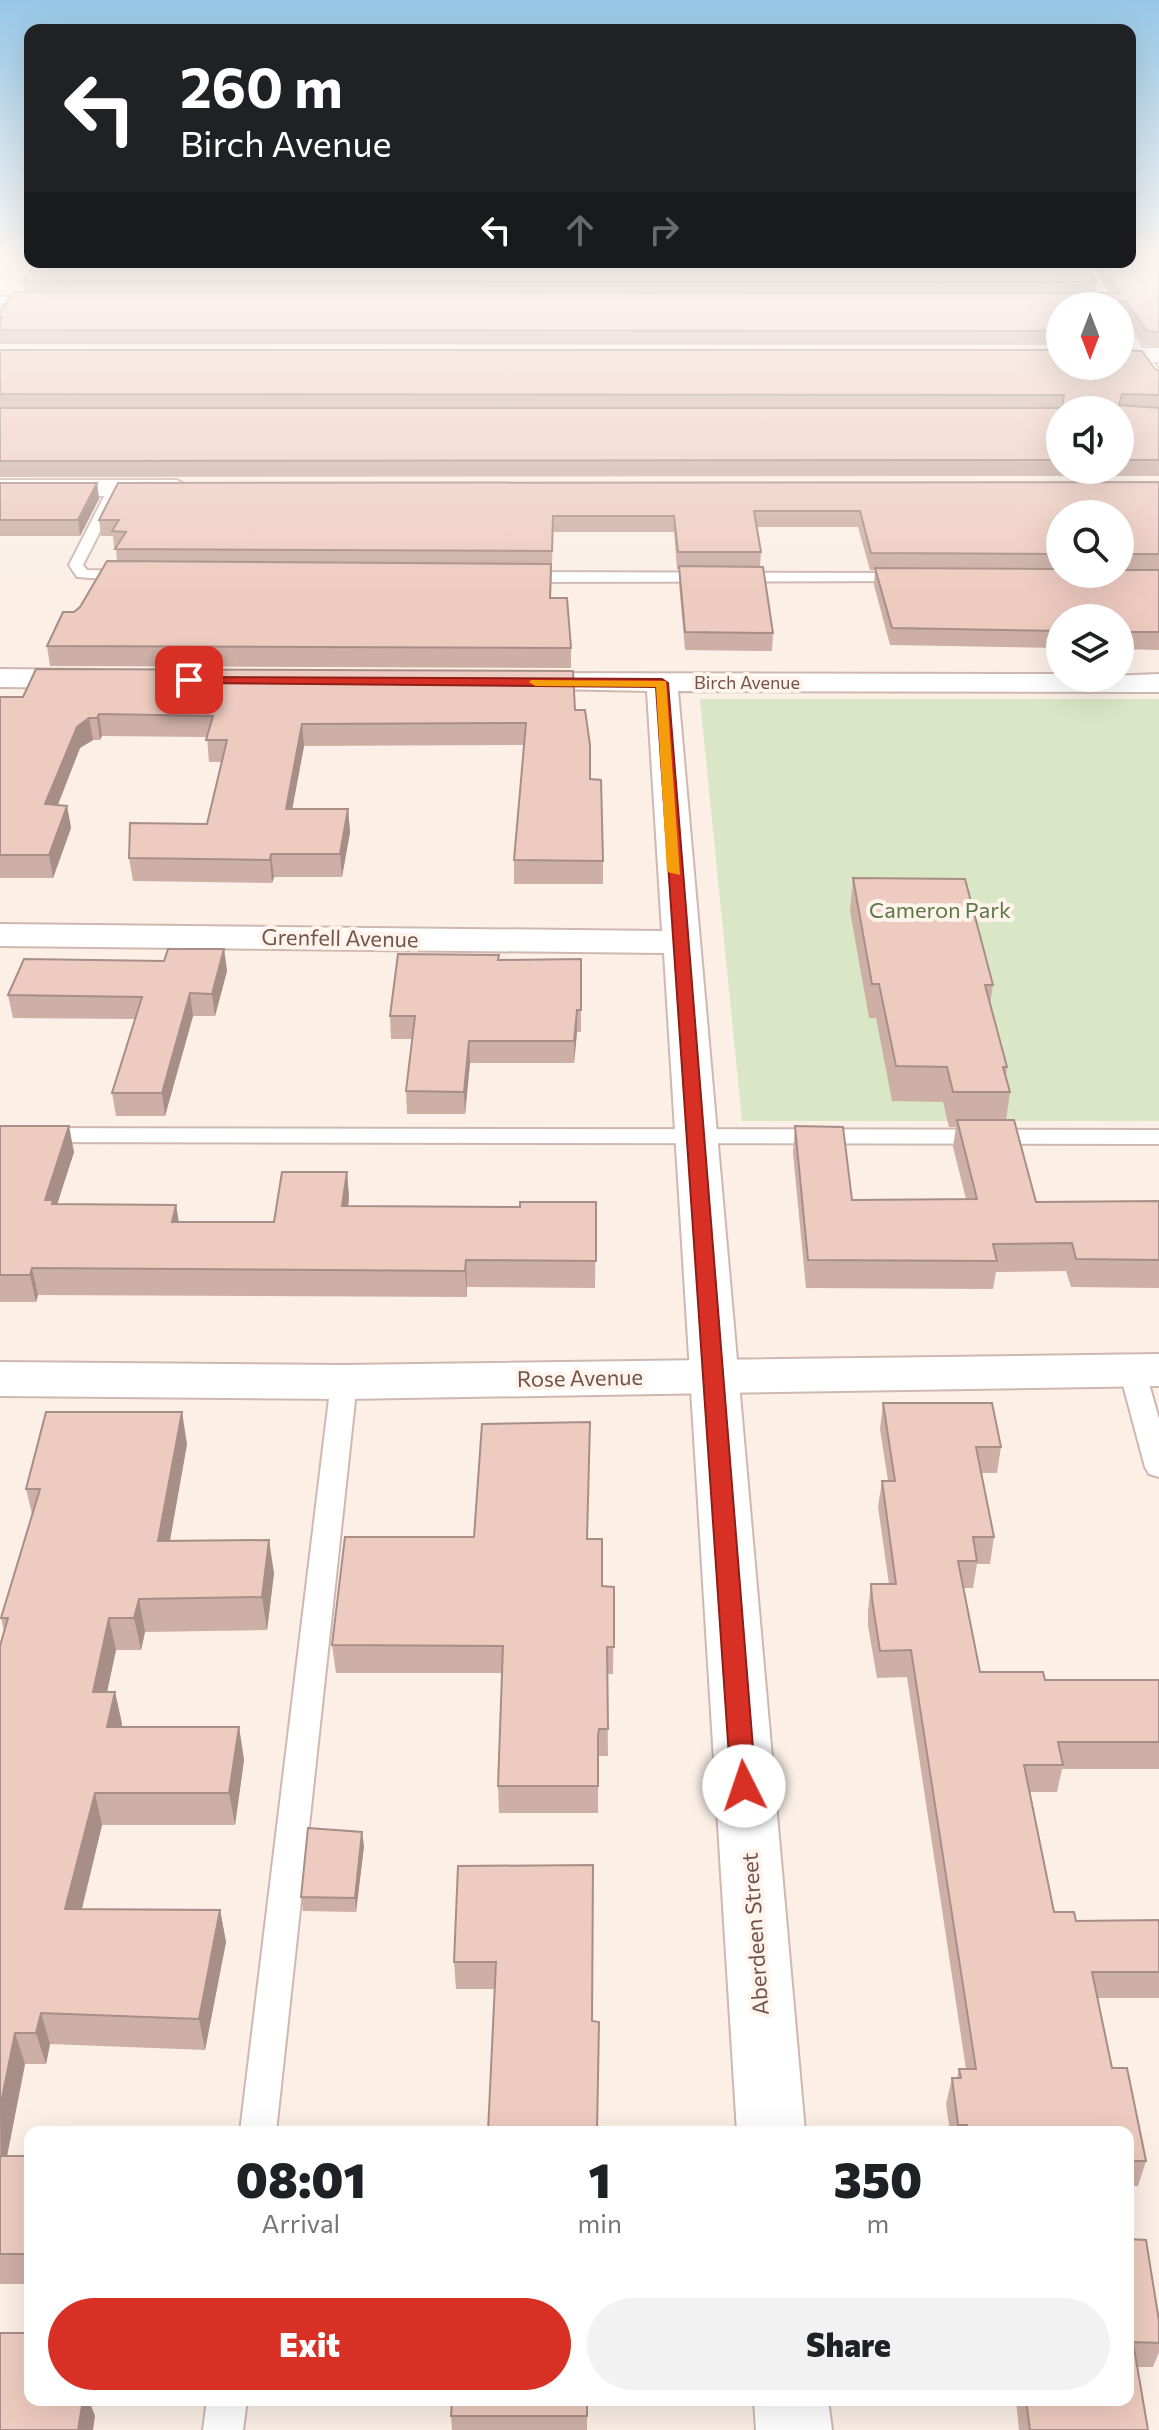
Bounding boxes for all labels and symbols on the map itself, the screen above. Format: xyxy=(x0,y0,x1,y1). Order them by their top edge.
north arrow xyxy=(1046,292,1134,380)
pin xyxy=(155,646,223,714)
street label: Birch Avenue xyxy=(694,671,800,693)
park label: Cameron Park xyxy=(869,896,1011,923)
street label: Grenfell Avenue xyxy=(261,923,419,952)
street label: Rose Avenue xyxy=(517,1363,643,1392)
position arrow xyxy=(702,1744,786,1828)
street label: Aberdeen Street xyxy=(735,1852,774,2016)

